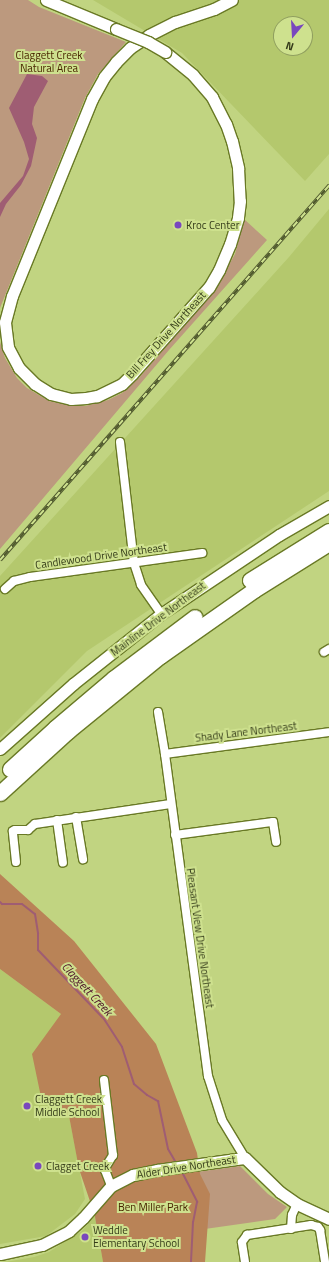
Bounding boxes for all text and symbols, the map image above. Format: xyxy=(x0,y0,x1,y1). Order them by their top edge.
north arrow xyxy=(273,16,313,56)
text: N xyxy=(284,38,296,55)
park label: Claggett Creek Natural Area xyxy=(15,49,83,75)
place label: Kroc Center xyxy=(186,218,239,232)
marker: Kroc Center xyxy=(173,220,183,230)
street label: Bill Frey Drive Northeast xyxy=(123,289,209,381)
street label: Candlewood Drive Northeast xyxy=(34,540,168,572)
street label: Mainline Drive Northeast xyxy=(108,579,208,659)
street label: Shady Lane Northeast xyxy=(194,719,298,745)
street label: Pleasant View Drive Northeast xyxy=(184,867,216,1009)
water label: Claggett Creek xyxy=(59,959,115,1019)
place label: Claggett Creek Middle School xyxy=(35,1093,102,1119)
marker: Claggett Creek Middle School xyxy=(22,1101,32,1111)
street label: Alder Drive Northeast xyxy=(136,1153,236,1181)
place label: Clagget Creek xyxy=(46,1159,109,1173)
marker: Clagget Creek xyxy=(33,1161,43,1171)
park label: Ben Miller Park xyxy=(118,1200,188,1214)
place label: Weddle Elementary School xyxy=(93,1224,180,1250)
marker: Weddle Elementary School xyxy=(80,1232,90,1242)

